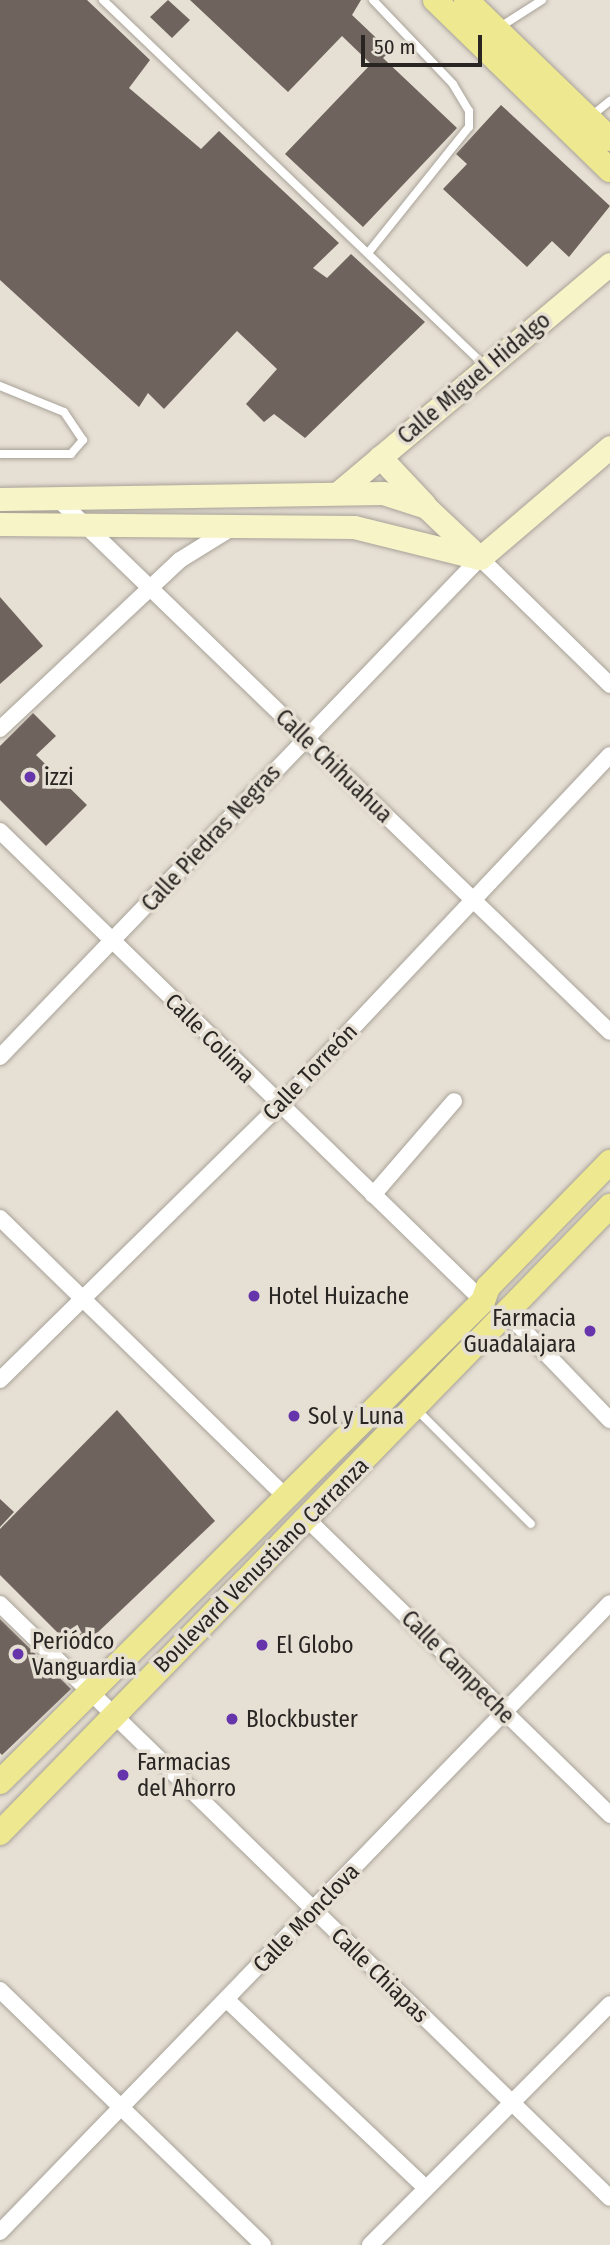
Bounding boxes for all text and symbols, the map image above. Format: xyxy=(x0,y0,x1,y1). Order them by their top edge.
scale bar xyxy=(365,21,486,65)
text: 50 m xyxy=(374,34,416,60)
street label: Calle Miguel Hidalgo xyxy=(392,306,556,450)
street label: Calle Chihuahua xyxy=(270,703,398,829)
street label: Calle Piedras Negras xyxy=(136,759,286,917)
place label: izzi xyxy=(44,763,74,791)
marker: izzi xyxy=(22,769,38,785)
street label: Calle Colima xyxy=(159,987,261,1089)
street label: Calle Torreón xyxy=(257,1018,363,1126)
place label: Hotel Huizache xyxy=(268,1282,409,1310)
marker: Hotel Huizache xyxy=(246,1288,262,1304)
place label: Farmacia Guadalajara xyxy=(464,1304,576,1358)
marker: Farmacia Guadalajara xyxy=(582,1323,598,1339)
place label: Sol y Luna xyxy=(308,1402,404,1430)
marker: Sol y Luna xyxy=(286,1408,302,1424)
street label: Boulevard Venustiano Carranza xyxy=(148,1452,374,1678)
street label: Calle Campeche xyxy=(396,1605,520,1729)
place label: Periódco Vanguardia xyxy=(32,1627,137,1681)
place label: El Globo xyxy=(276,1631,354,1659)
marker: El Globo xyxy=(254,1637,270,1653)
marker: Periódco Vanguardia xyxy=(10,1646,26,1662)
place label: Blockbuster xyxy=(246,1705,358,1733)
marker: Blockbuster xyxy=(224,1711,240,1727)
place label: Farmacias del Ahorro xyxy=(137,1748,236,1802)
marker: Farmacias del Ahorro xyxy=(115,1767,131,1783)
street label: Calle Monclova xyxy=(247,1858,365,1978)
street label: Calle Chiapas xyxy=(325,1922,435,2028)

